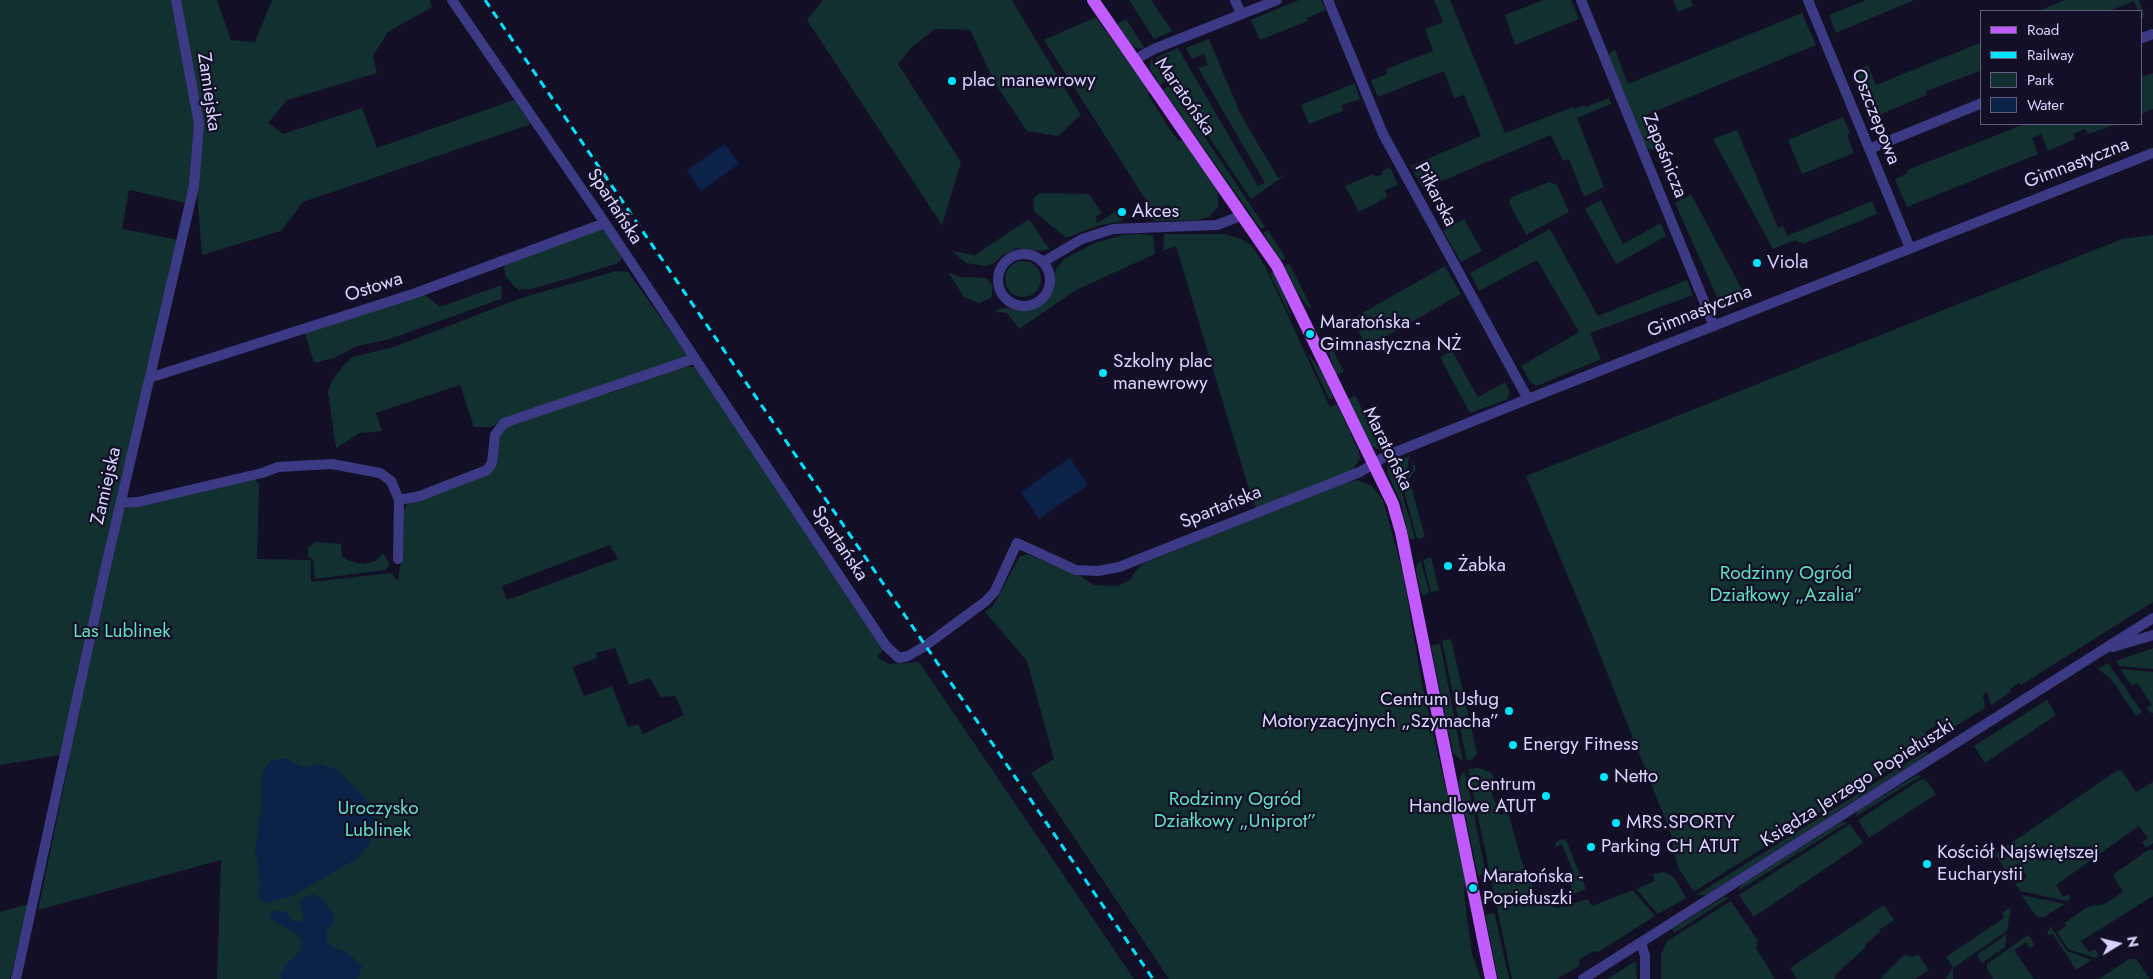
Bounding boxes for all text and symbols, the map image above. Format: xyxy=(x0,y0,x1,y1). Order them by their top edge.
legend xyxy=(1980,10,2143,125)
text: Road xyxy=(2027,19,2059,41)
text: Railway xyxy=(2027,44,2074,66)
street label: Zamiejska xyxy=(191,51,225,133)
street label: Maratońska xyxy=(1149,53,1219,141)
street label: Oszczepowa xyxy=(1845,66,1905,168)
text: Park xyxy=(2027,69,2054,91)
place label: plac manewrowy xyxy=(962,70,1096,92)
marker: plac manewrowy xyxy=(946,75,958,87)
text: Water xyxy=(2027,94,2064,116)
street label: Zapaśnicza xyxy=(1637,110,1691,202)
street label: Gimnastyczna xyxy=(2021,133,2133,195)
street label: Piłkarska xyxy=(1409,159,1461,231)
street label: Spartańska xyxy=(581,165,647,249)
place label: Akces xyxy=(1132,201,1179,223)
marker: Akces xyxy=(1116,206,1128,218)
place label: Viola xyxy=(1767,252,1808,274)
marker: Viola xyxy=(1751,257,1763,269)
street label: Ostowa xyxy=(342,268,406,308)
street label: Gimnastyczna xyxy=(1644,281,1756,343)
place label: Maratońska - Gimnastyczna NŻ xyxy=(1320,312,1462,356)
marker: Maratońska - Gimnastyczna NŻ xyxy=(1304,328,1316,340)
place label: Szkolny plac manewrowy xyxy=(1113,351,1212,395)
marker: Szkolny plac manewrowy xyxy=(1097,367,1109,379)
street label: Maratońska xyxy=(1357,403,1417,495)
street label: Zamiejska xyxy=(87,445,127,527)
street label: Spartańska xyxy=(1177,481,1265,535)
street label: Spartańska xyxy=(806,502,872,586)
place label: Żabka xyxy=(1458,555,1506,577)
marker: Żabka xyxy=(1442,560,1454,572)
park label: Rodzinny Ogród Działkowy „Azalia” xyxy=(1709,563,1863,607)
park label: Las Lublinek xyxy=(73,621,171,643)
place label: Centrum Usług Motoryzacyjnych „Szymacha” xyxy=(1262,689,1499,733)
marker: Centrum Usług Motoryzacyjnych „Szymacha” xyxy=(1503,705,1515,717)
street label: Księdza Jerzego Popiełuszki xyxy=(1757,715,1959,853)
place label: Energy Fitness xyxy=(1523,734,1638,756)
marker: Energy Fitness xyxy=(1507,739,1519,751)
place label: Netto xyxy=(1614,766,1658,788)
marker: Netto xyxy=(1598,771,1610,783)
place label: Centrum Handlowe ATUT xyxy=(1409,774,1536,818)
park label: Rodzinny Ogród Działkowy „Uniprot” xyxy=(1154,789,1316,833)
marker: Centrum Handlowe ATUT xyxy=(1540,790,1552,802)
park label: Uroczysko Lublinek xyxy=(337,798,419,842)
place label: MRS.SPORTY xyxy=(1626,812,1735,834)
marker: MRS.SPORTY xyxy=(1610,817,1622,829)
place label: Parking CH ATUT xyxy=(1601,836,1739,858)
marker: Parking CH ATUT xyxy=(1585,841,1597,853)
place label: Kościół Najświętszej Eucharystii xyxy=(1937,842,2099,886)
marker: Kościół Najświętszej Eucharystii xyxy=(1921,858,1933,870)
place label: Maratońska - Popiełuszki xyxy=(1483,866,1583,910)
marker: Maratońska - Popiełuszki xyxy=(1467,882,1479,894)
north arrow xyxy=(2093,919,2143,969)
text: N xyxy=(2122,935,2144,949)

